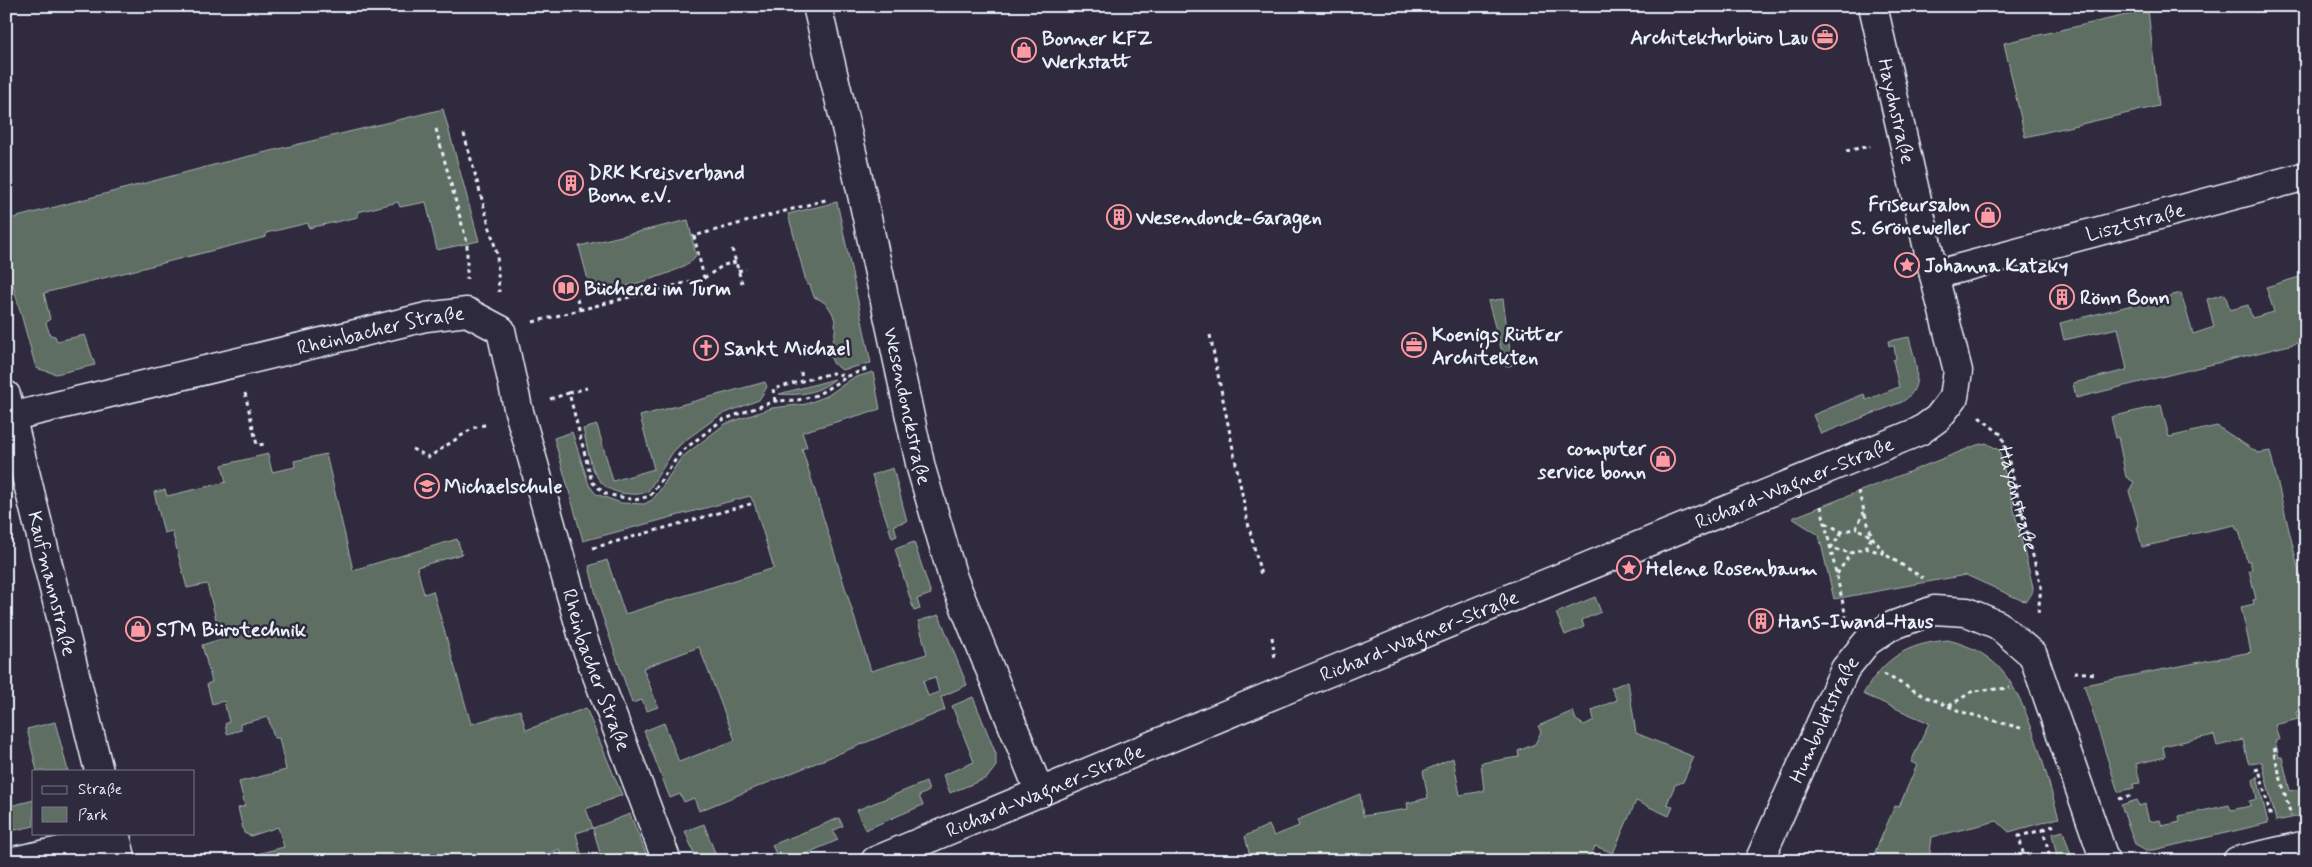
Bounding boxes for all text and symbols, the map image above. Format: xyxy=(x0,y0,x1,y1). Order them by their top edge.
office icon: Architekturbüro Lau xyxy=(1812,24,1838,50)
place label: Architekturbüro Lau xyxy=(1630,25,1808,52)
place label: Bonner KFZ Werkstatt xyxy=(1041,26,1153,76)
shop icon: Bonner KFZ Werkstatt xyxy=(1011,37,1037,63)
street label: Haydnstraße xyxy=(1870,56,1921,167)
place label: DRK Kreisverband Bonn e.V. xyxy=(588,160,745,210)
building icon: DRK Kreisverband Bonn e.V. xyxy=(558,170,584,196)
place label: Friseursalon S. Gröneweller xyxy=(1851,192,1971,242)
street label: Lisztstraße xyxy=(2083,197,2188,249)
shop icon: Friseursalon S. Gröneweller xyxy=(1975,202,2001,228)
building icon: Wesendonck-Garagen xyxy=(1106,204,1132,230)
place label: Wesendonck-Garagen xyxy=(1135,205,1322,234)
place icon: Johanna Katzky xyxy=(1894,252,1920,278)
place label: Johanna Katzky xyxy=(1924,253,2068,280)
library icon: Bücherei im Turm xyxy=(553,275,579,301)
place label: Bücherei im Turm xyxy=(584,276,731,303)
building icon: Rönn Bonn xyxy=(2049,284,2075,310)
place label: Rönn Bonn xyxy=(2080,285,2170,312)
street label: Rheinbacher Straße xyxy=(295,300,466,363)
place label: Koenigs Rütter Architekten xyxy=(1432,322,1564,372)
street label: Wesendonckstraße xyxy=(876,325,937,488)
office icon: Koenigs Rütter Architekten xyxy=(1401,332,1427,358)
church icon: Sankt Michael xyxy=(693,335,719,361)
place label: Sankt Michael xyxy=(724,336,851,363)
street label: Richard-Wagner-Straße xyxy=(1691,431,1898,536)
place label: computer service bonn xyxy=(1537,436,1647,486)
street label: Haydnstraße xyxy=(1990,444,2043,555)
shop icon: computer service bonn xyxy=(1650,446,1676,472)
school or university icon: Michaelschule xyxy=(414,473,440,499)
place label: Michaelschule xyxy=(444,474,563,501)
street label: Kaufmannstraße xyxy=(20,508,82,659)
place icon: Helene Rosenbaum xyxy=(1616,555,1642,581)
place label: Helene Rosenbaum xyxy=(1646,556,1817,583)
street label: Richard-Wagner-Straße xyxy=(1316,584,1523,689)
street label: Rheinbacher Straße xyxy=(555,586,636,756)
building icon: Hans-Iwand-Haus xyxy=(1748,608,1774,634)
place label: Hans-Iwand-Haus xyxy=(1778,609,1934,636)
shop icon: STM Bürotechnik xyxy=(125,616,151,642)
place label: STM Bürotechnik xyxy=(156,617,307,644)
street label: Humboldtstraße xyxy=(1784,650,1866,788)
street label: Richard-Wagner-Straße xyxy=(942,738,1149,845)
legend xyxy=(32,770,195,834)
text: Straße xyxy=(78,780,122,800)
text: Park xyxy=(78,806,108,826)

